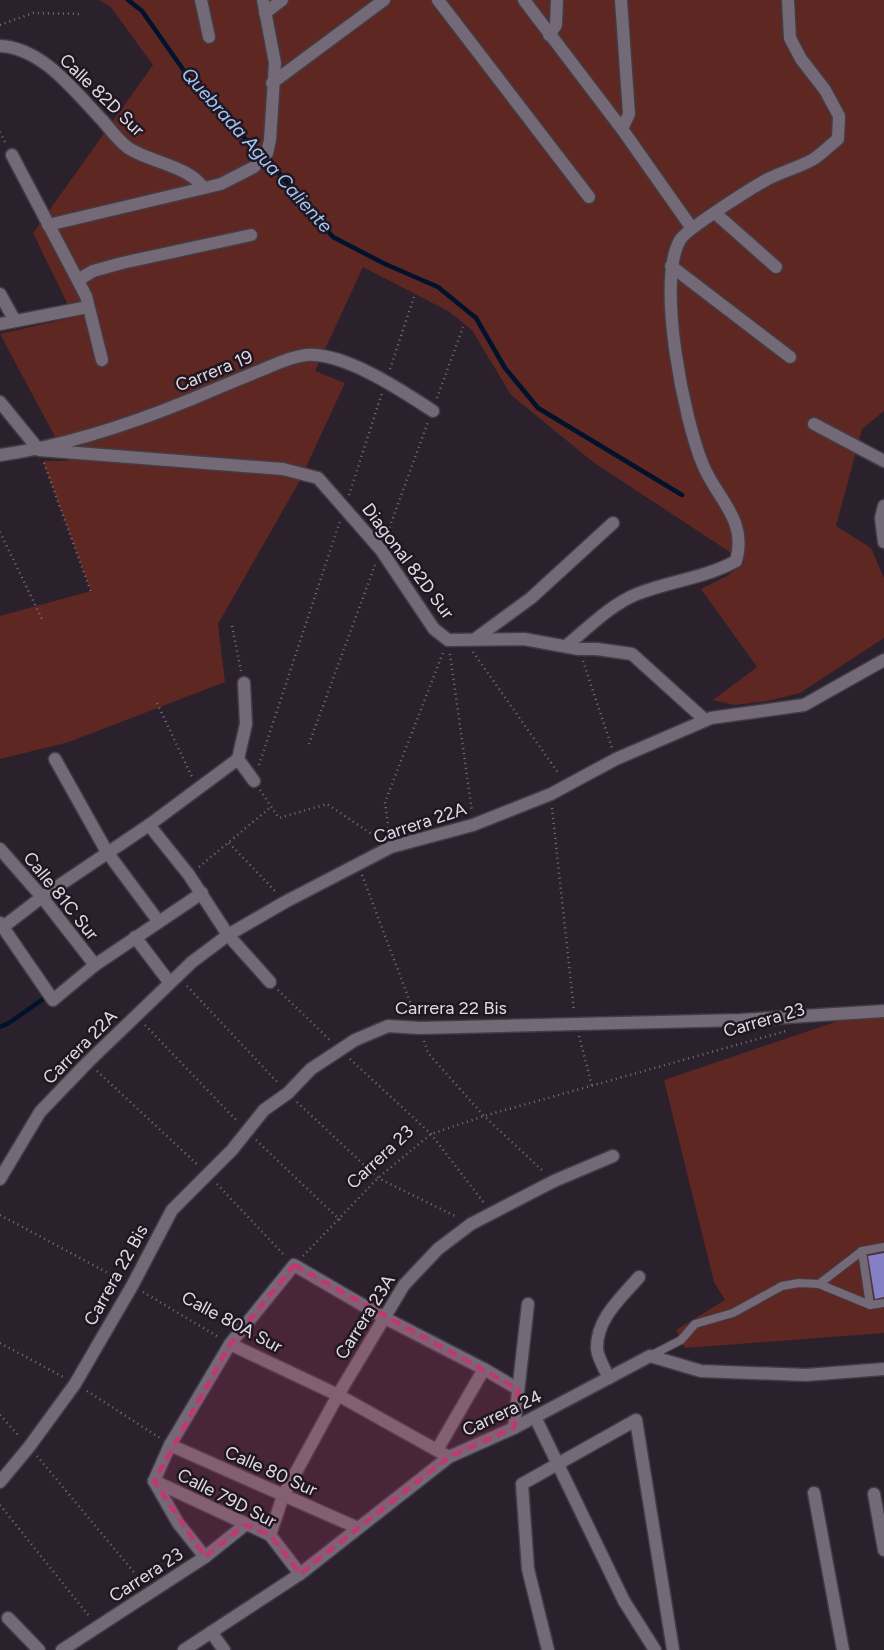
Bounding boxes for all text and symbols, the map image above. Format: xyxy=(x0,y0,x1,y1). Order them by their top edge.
street label: Calle 82D Sur xyxy=(55,49,149,141)
water label: Quebrada Agua Caliente xyxy=(177,63,338,238)
street label: Carrera 19 xyxy=(172,346,256,396)
street label: Diagonal 82D Sur xyxy=(357,499,459,623)
street label: Carrera 22A xyxy=(371,798,469,848)
street label: Calle 81C Sur xyxy=(19,847,103,945)
street label: Carrera 22 Bis xyxy=(395,997,507,1019)
street label: Carrera 23 xyxy=(721,998,807,1042)
street label: Carrera 22A xyxy=(38,1005,122,1089)
street label: Carrera 23 xyxy=(342,1120,418,1194)
street label: Carrera 22 Bis xyxy=(79,1221,153,1329)
street label: Carrera 23A xyxy=(330,1271,400,1363)
street label: Calle 80A Sur xyxy=(178,1286,286,1358)
street label: Carrera 24 xyxy=(459,1385,545,1441)
street label: Calle 80 Sur xyxy=(221,1441,321,1501)
street label: Calle 79D Sur xyxy=(174,1464,280,1532)
street label: Carrera 23 xyxy=(105,1543,187,1607)

